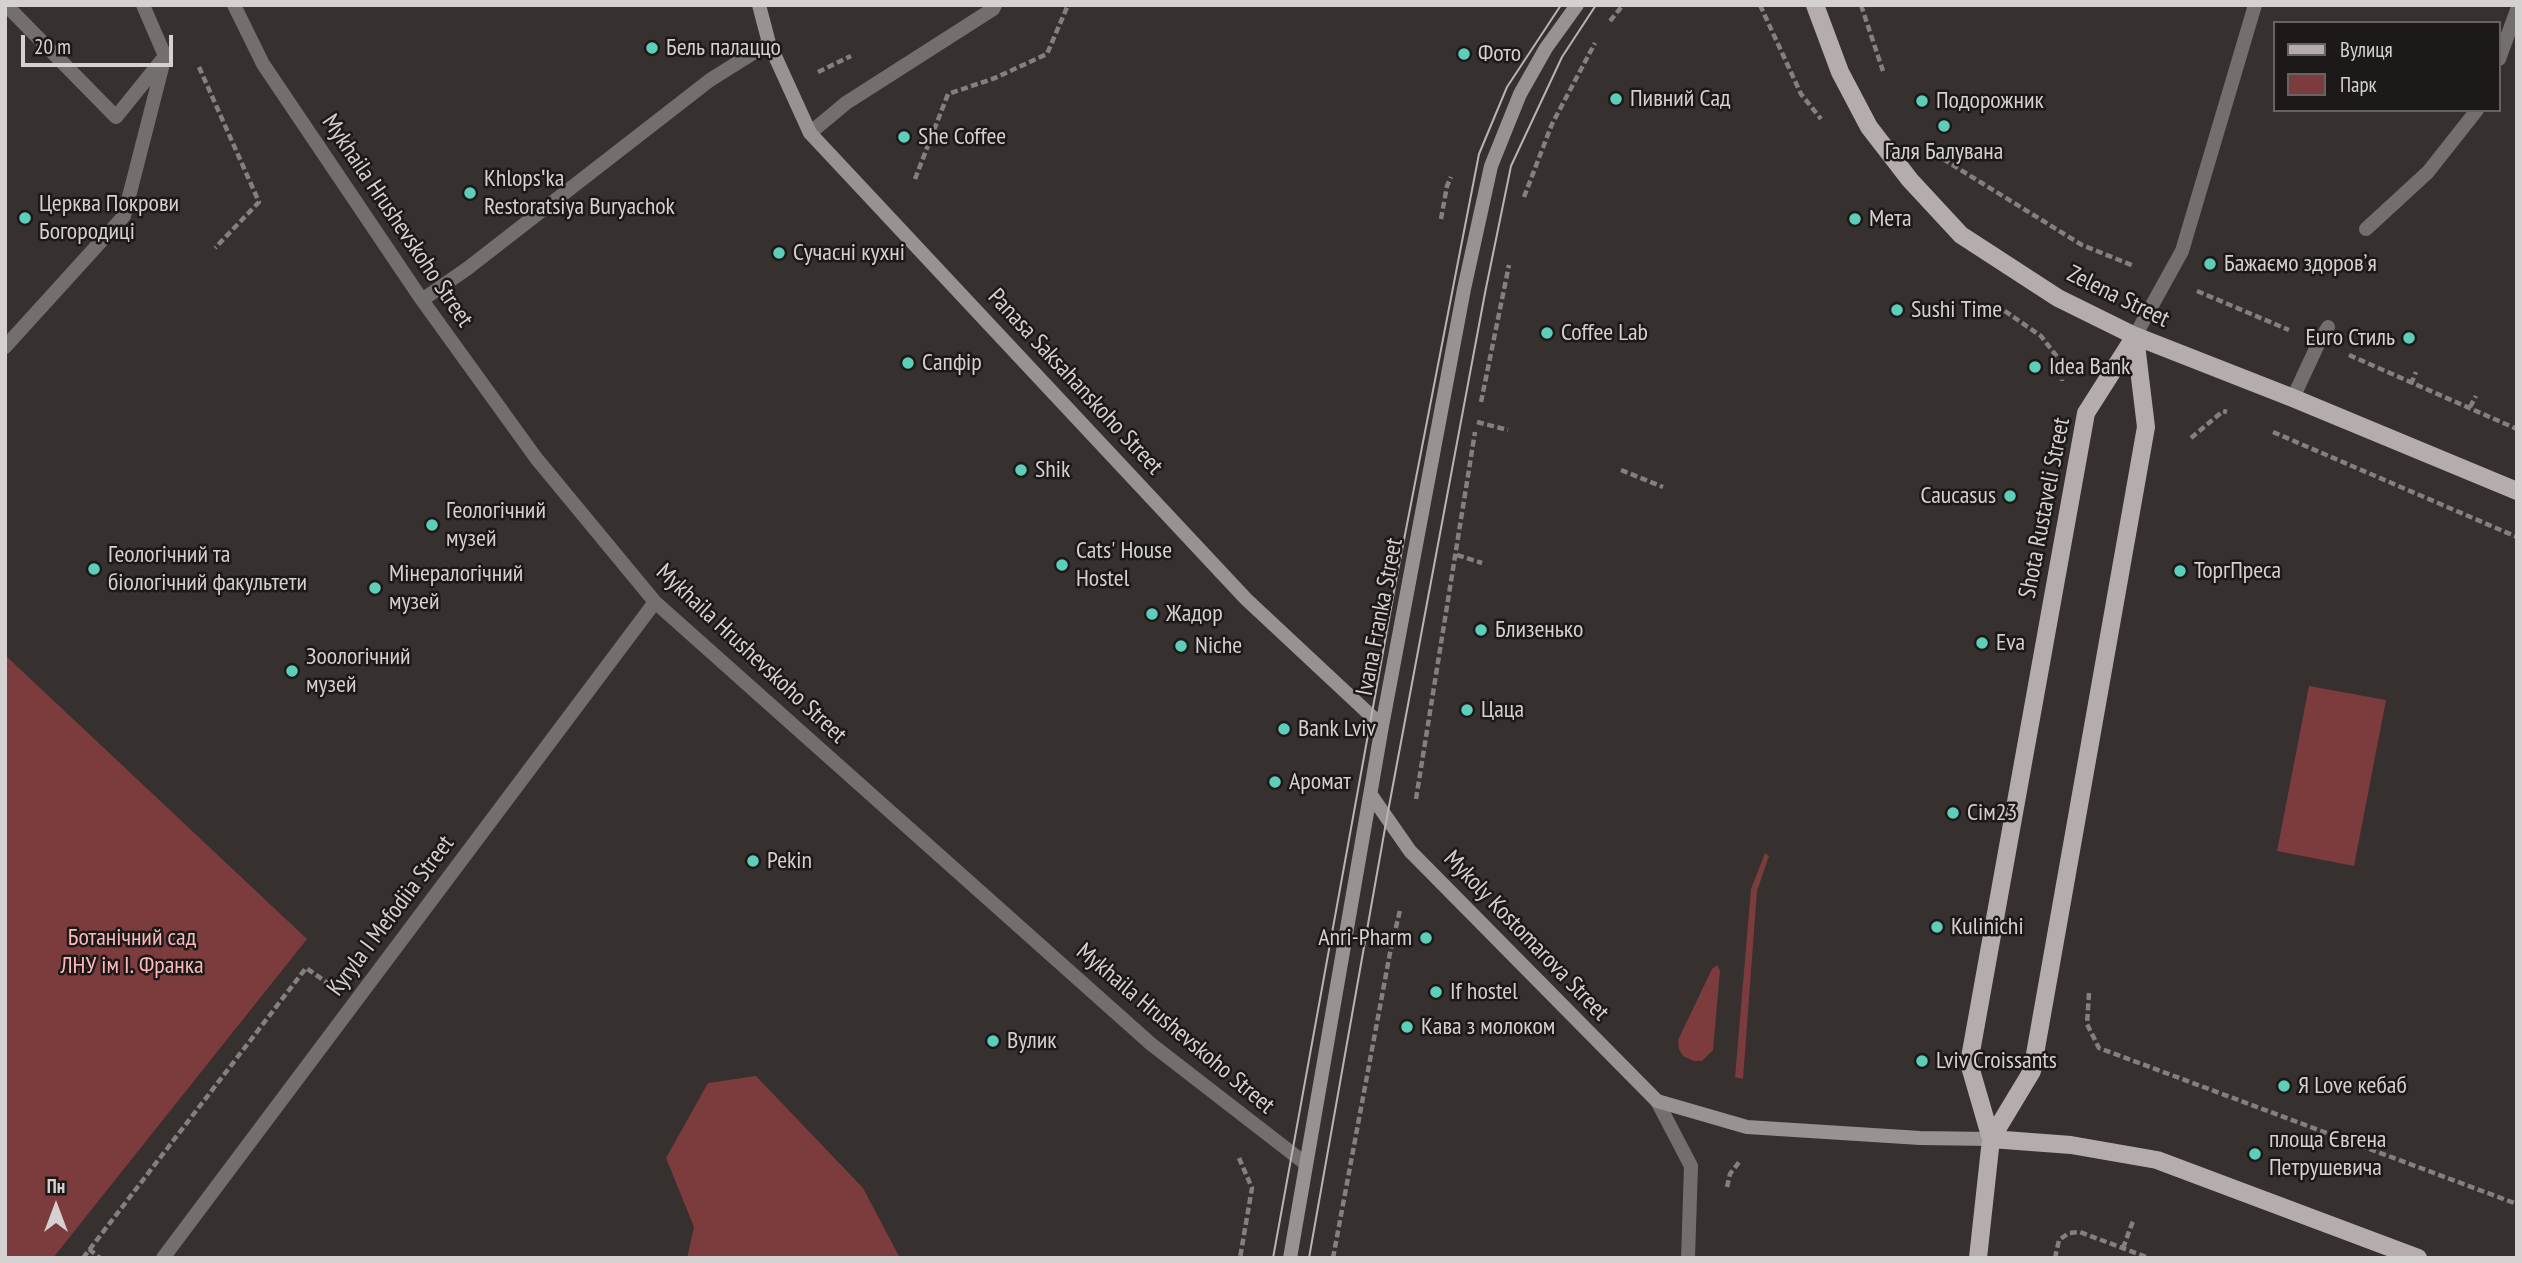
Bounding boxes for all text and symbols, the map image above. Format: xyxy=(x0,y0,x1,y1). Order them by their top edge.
scale bar xyxy=(24,21,177,65)
legend xyxy=(2274,21,2501,112)
text: 20 m xyxy=(34,33,71,60)
place label: Бель палаццо xyxy=(666,34,781,62)
text: Вулиця xyxy=(2340,36,2393,63)
marker: Бель палаццо xyxy=(644,40,660,56)
place label: Фото xyxy=(1478,40,1521,68)
marker: Фото xyxy=(1456,46,1472,62)
text: Парк xyxy=(2340,71,2377,98)
place label: Пивний Сад xyxy=(1630,85,1731,113)
place label: Подорожник xyxy=(1936,87,2044,115)
marker: Пивний Сад xyxy=(1608,91,1624,107)
marker: Подорожник xyxy=(1914,93,1930,109)
street label: Mykhaila Hrushevskoho Street xyxy=(315,109,479,333)
marker: Галя Балувана xyxy=(1936,118,1952,134)
place label: She Coffee xyxy=(918,123,1006,151)
marker: She Coffee xyxy=(896,129,912,145)
place label: Галя Балувана xyxy=(1885,138,2003,166)
place label: Khlopsʹka Restoratsiya Buryachok xyxy=(484,165,675,221)
marker: Khlopsʹka Restoratsiya Buryachok xyxy=(462,185,478,201)
place label: Церква Покрови Богородиці xyxy=(39,190,179,246)
place label: Мета xyxy=(1869,205,1911,233)
marker: Церква Покрови Богородиці xyxy=(17,210,33,226)
marker: Мета xyxy=(1847,211,1863,227)
place label: Сучасні кухні xyxy=(793,239,905,267)
marker: Сучасні кухні xyxy=(771,245,787,261)
place label: Бажаємо здоровʼя xyxy=(2224,250,2377,278)
marker: Бажаємо здоровʼя xyxy=(2202,256,2218,272)
street label: Zelena Street xyxy=(2062,260,2174,334)
street label: Panasa Saksahanskoho Street xyxy=(981,283,1169,481)
place label: Sushi Time xyxy=(1911,296,2002,324)
marker: Sushi Time xyxy=(1889,302,1905,318)
place label: Coffee Lab xyxy=(1561,319,1648,347)
place label: Euro Стиль xyxy=(2305,324,2395,352)
marker: Coffee Lab xyxy=(1539,325,1555,341)
marker: Euro Стиль xyxy=(2401,330,2417,346)
place label: Сапфір xyxy=(922,349,982,377)
place label: Idea Bank xyxy=(2049,353,2130,381)
marker: Сапфір xyxy=(900,355,916,371)
marker: Idea Bank xyxy=(2027,359,2043,375)
street label: Shota Rustaveli Street xyxy=(2013,415,2077,601)
place label: Shik xyxy=(1035,456,1070,484)
marker: Shik xyxy=(1013,462,1029,478)
place label: Caucasus xyxy=(1921,482,1996,510)
marker: Caucasus xyxy=(2002,488,2018,504)
place label: Геологічний музей xyxy=(446,497,546,553)
marker: Геологічний музей xyxy=(424,517,440,533)
street label: Ivana Franka Street xyxy=(1351,536,1409,698)
place label: Cats' House Hostel xyxy=(1076,537,1172,593)
place label: Геологічний та біологічний факультети xyxy=(108,541,307,597)
marker: Cats' House Hostel xyxy=(1054,557,1070,573)
place label: ТоргПреса xyxy=(2194,557,2281,585)
street label: Mykhaila Hrushevskoho Street xyxy=(650,558,852,750)
place label: Мінералогічний музей xyxy=(389,560,523,616)
marker: Геологічний та біологічний факультети xyxy=(86,561,102,577)
marker: ТоргПреса xyxy=(2172,563,2188,579)
marker: Мінералогічний музей xyxy=(367,580,383,596)
place label: Жадор xyxy=(1166,600,1223,628)
marker: Жадор xyxy=(1144,606,1160,622)
place label: Близенько xyxy=(1495,616,1583,644)
marker: Близенько xyxy=(1473,622,1489,638)
place label: Eva xyxy=(1996,629,2025,657)
place label: Niche xyxy=(1195,632,1242,660)
marker: Eva xyxy=(1974,635,1990,651)
marker: Niche xyxy=(1173,638,1189,654)
place label: Зоологічний музей xyxy=(306,643,411,699)
marker: Зоологічний музей xyxy=(284,663,300,679)
place label: Цаца xyxy=(1481,696,1524,724)
marker: Цаца xyxy=(1459,702,1475,718)
place label: Bank Lviv xyxy=(1298,715,1376,743)
marker: Bank Lviv xyxy=(1276,721,1292,737)
place label: Аромат xyxy=(1289,768,1351,796)
marker: Аромат xyxy=(1267,774,1283,790)
place label: Сім23 xyxy=(1967,799,2017,827)
marker: Сім23 xyxy=(1945,805,1961,821)
street label: Kyryla I Mefodiia Street xyxy=(321,830,461,1002)
street label: Mykoly Kostomarova Street xyxy=(1437,845,1615,1027)
place label: Pekin xyxy=(767,847,812,875)
marker: Pekin xyxy=(745,853,761,869)
place label: Kulinichi xyxy=(1951,913,2024,941)
marker: Kulinichi xyxy=(1929,919,1945,935)
park label: Ботанічний сад ЛНУ ім І. Франка xyxy=(60,924,204,980)
place label: Anri-Pharm xyxy=(1318,924,1412,952)
marker: Anri-Pharm xyxy=(1418,930,1434,946)
street label: Mykhaila Hrushevskoho Street xyxy=(1070,938,1280,1120)
place label: If hostel xyxy=(1450,978,1518,1006)
marker: If hostel xyxy=(1428,984,1444,1000)
place label: Кава з молоком xyxy=(1421,1013,1555,1041)
marker: Кава з молоком xyxy=(1399,1019,1415,1035)
place label: Вулик xyxy=(1007,1027,1057,1055)
marker: Вулик xyxy=(985,1033,1001,1049)
place label: Lviv Croissants xyxy=(1936,1047,2057,1075)
marker: Lviv Croissants xyxy=(1914,1053,1930,1069)
place label: Я Love кебаб xyxy=(2298,1072,2407,1100)
marker: Я Love кебаб xyxy=(2276,1078,2292,1094)
place label: площа Євгена Петрушевича xyxy=(2269,1126,2386,1182)
marker: площа Євгена Петрушевича xyxy=(2247,1146,2263,1162)
north arrow xyxy=(21,1172,91,1242)
text: Пн xyxy=(47,1174,65,1198)

